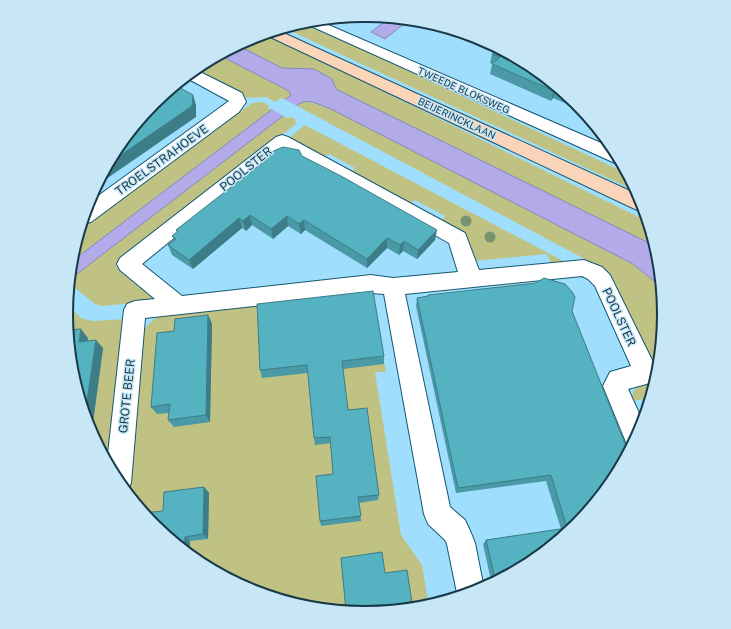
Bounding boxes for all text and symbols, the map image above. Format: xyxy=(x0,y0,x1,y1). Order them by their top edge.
street label: TWEEDE BLOKSWEG xyxy=(416,64,512,116)
street label: BEIJERINCKLAAN xyxy=(416,95,498,141)
street label: TROELSTRAHOEVE xyxy=(113,122,211,198)
street label: POOLSTER xyxy=(217,144,275,194)
street label: POOLSTER xyxy=(599,286,639,348)
street label: GROTE BEER xyxy=(116,358,138,434)

